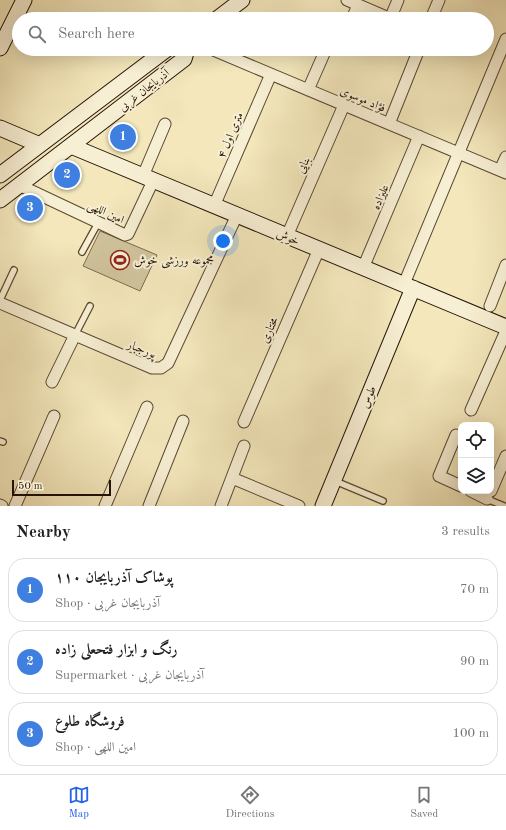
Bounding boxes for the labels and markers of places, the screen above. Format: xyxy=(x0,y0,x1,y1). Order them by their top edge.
pin: 1 xyxy=(110,122,136,152)
pin: 2 xyxy=(54,160,80,190)
pin: 3 xyxy=(17,193,43,223)
sports icon: مجموعه ورزشی خوش xyxy=(109,249,131,271)
place label: مجموعه ورزشی خوش xyxy=(134,255,214,269)

